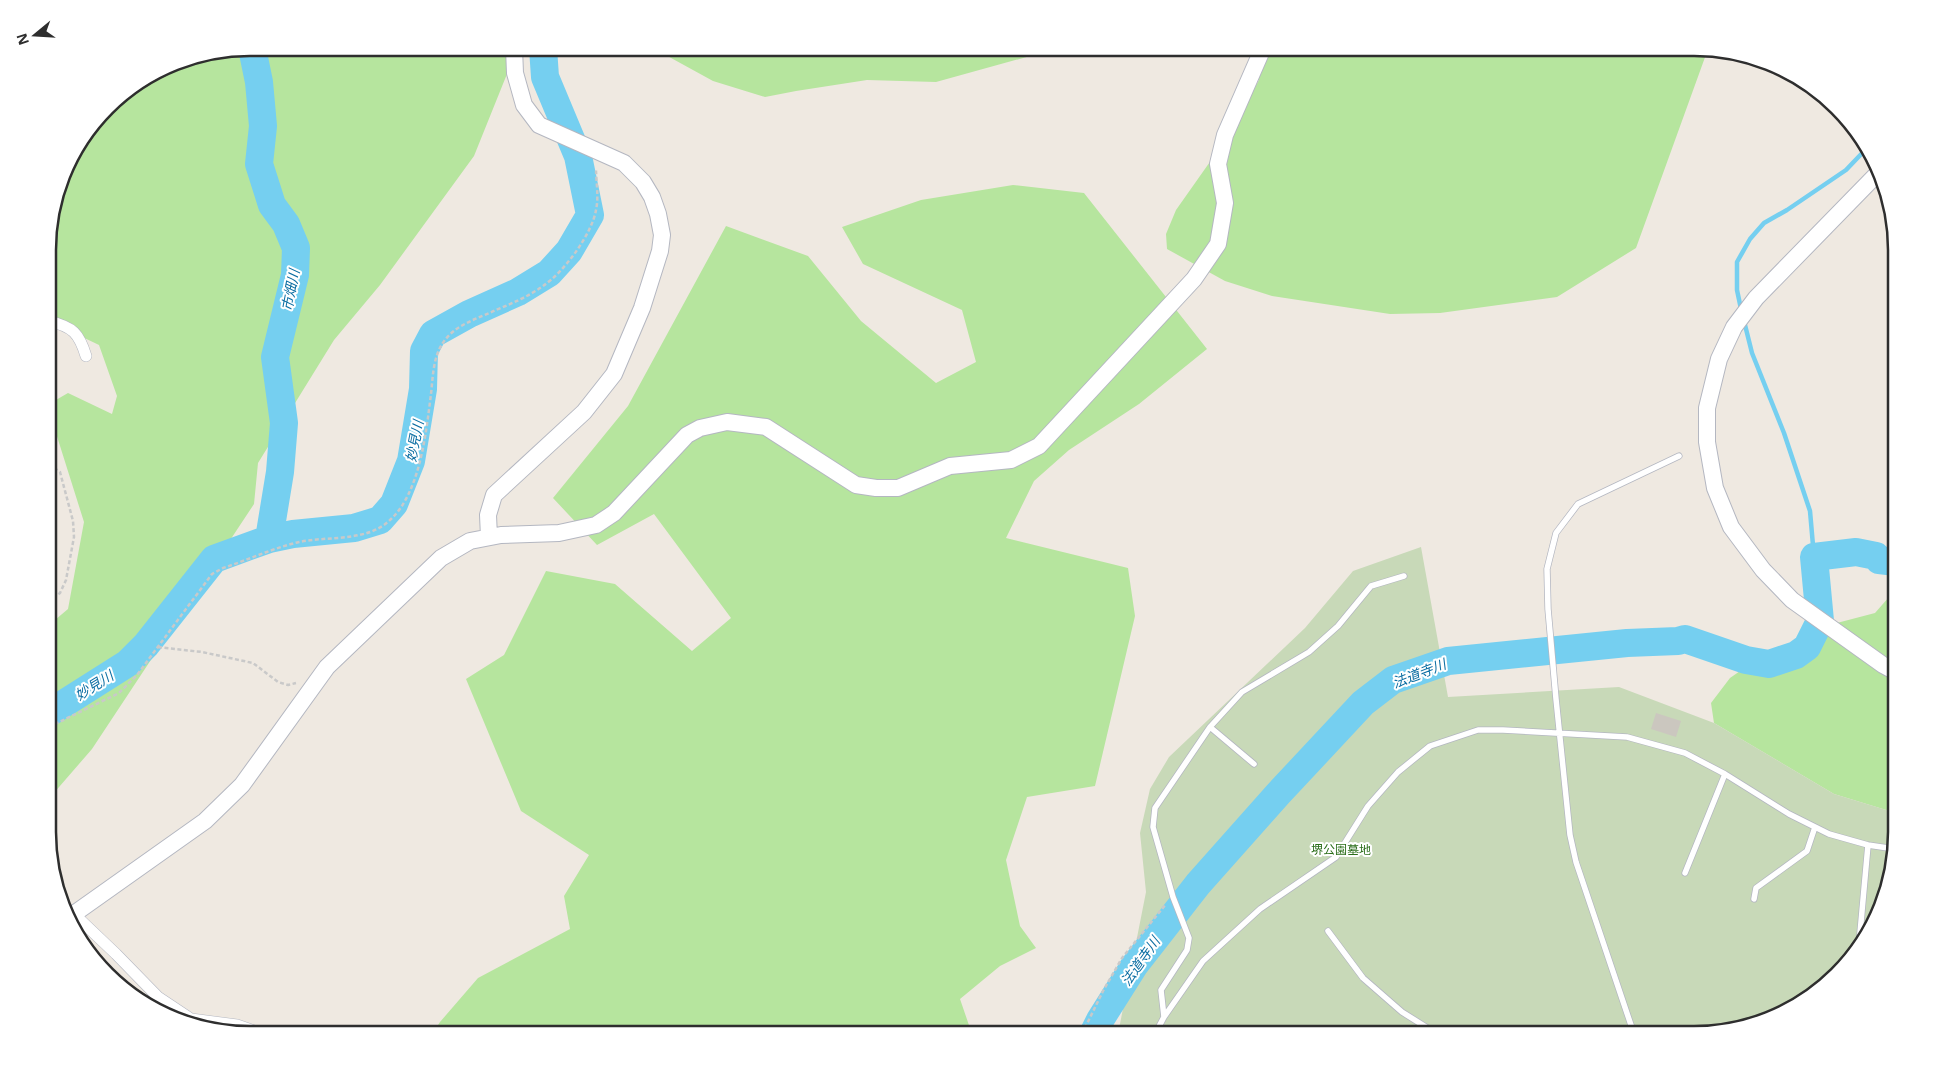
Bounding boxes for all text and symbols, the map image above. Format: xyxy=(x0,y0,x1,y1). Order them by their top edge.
north arrow xyxy=(10,10,60,60)
text: N xyxy=(11,31,33,48)
water label: 市畑川 xyxy=(277,266,304,312)
water label: 妙見川 xyxy=(401,417,428,463)
water label: 法道寺川 xyxy=(1389,653,1450,692)
water label: 妙見川 xyxy=(71,665,119,704)
park label: 堺公園墓地 xyxy=(1311,841,1371,858)
water label: 法道寺川 xyxy=(1116,931,1165,989)

